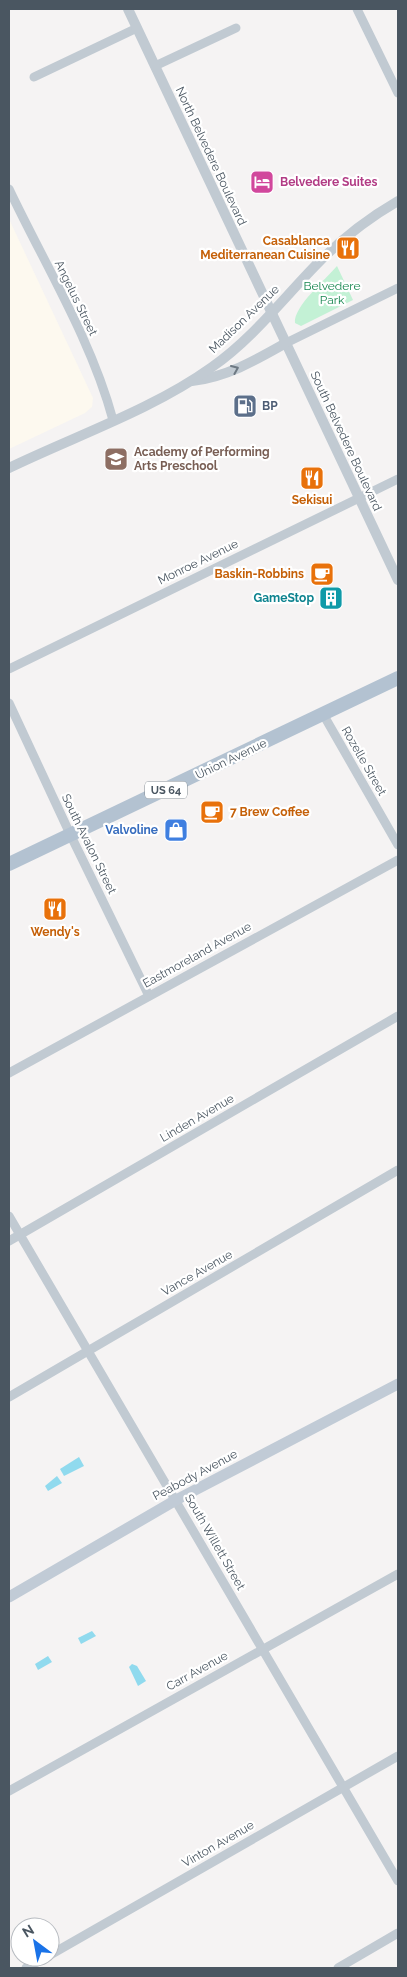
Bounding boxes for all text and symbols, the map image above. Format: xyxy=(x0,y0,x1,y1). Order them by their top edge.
street label: North Belvedere Boulevard xyxy=(173,85,249,227)
hotel icon: Belvedere Suites xyxy=(249,169,275,195)
place label: Belvedere Suites xyxy=(280,175,377,189)
place label: Casablanca Mediterranean Cuisine xyxy=(200,234,330,262)
restaurant icon: Casablanca Mediterranean Cuisine xyxy=(335,235,361,261)
street label: Angelus Street xyxy=(52,258,100,338)
park label: Belvedere Park xyxy=(304,279,360,307)
street label: Madison Avenue xyxy=(206,282,282,356)
one-way arrow xyxy=(230,365,239,376)
street label: South Belvedere Boulevard xyxy=(307,369,385,513)
fuel station icon: BP xyxy=(232,393,258,419)
place label: BP xyxy=(262,399,278,413)
place label: Academy of Performing Arts Preschool xyxy=(134,445,270,473)
school or university icon: Academy of Performing Arts Preschool xyxy=(103,446,129,472)
restaurant icon: Sekisui xyxy=(299,465,325,491)
place label: Sekisui xyxy=(292,493,332,507)
street label: Monroe Avenue xyxy=(156,537,240,587)
cafe icon: Baskin-Robbins xyxy=(309,561,335,587)
place label: Baskin-Robbins xyxy=(215,567,304,581)
building icon: GameStop xyxy=(318,585,344,611)
place label: GameStop xyxy=(254,591,314,605)
street label: Rozelle Street xyxy=(339,724,389,798)
street label: Union Avenue xyxy=(193,736,269,782)
road number: US 64 xyxy=(145,782,187,798)
street label: South Avalon Street xyxy=(59,792,119,896)
cafe icon: 7 Brew Coffee xyxy=(199,799,225,825)
place label: 7 Brew Coffee xyxy=(230,805,309,819)
shop icon: Valvoline xyxy=(163,817,189,843)
place label: Valvoline xyxy=(105,823,158,837)
restaurant icon: Wendy's xyxy=(42,896,68,922)
street label: Eastmoreland Avenue xyxy=(140,919,254,991)
place label: Wendy's xyxy=(30,925,80,939)
street label: Linden Avenue xyxy=(158,1091,236,1145)
street label: Vance Avenue xyxy=(159,1247,235,1299)
street label: Peabody Avenue xyxy=(150,1447,240,1503)
street label: South Willett Street xyxy=(182,1492,248,1592)
street label: Carr Avenue xyxy=(164,1648,230,1694)
street label: Vinton Avenue xyxy=(180,1818,256,1870)
north arrow xyxy=(10,1917,60,1967)
text: N xyxy=(19,1921,37,1941)

